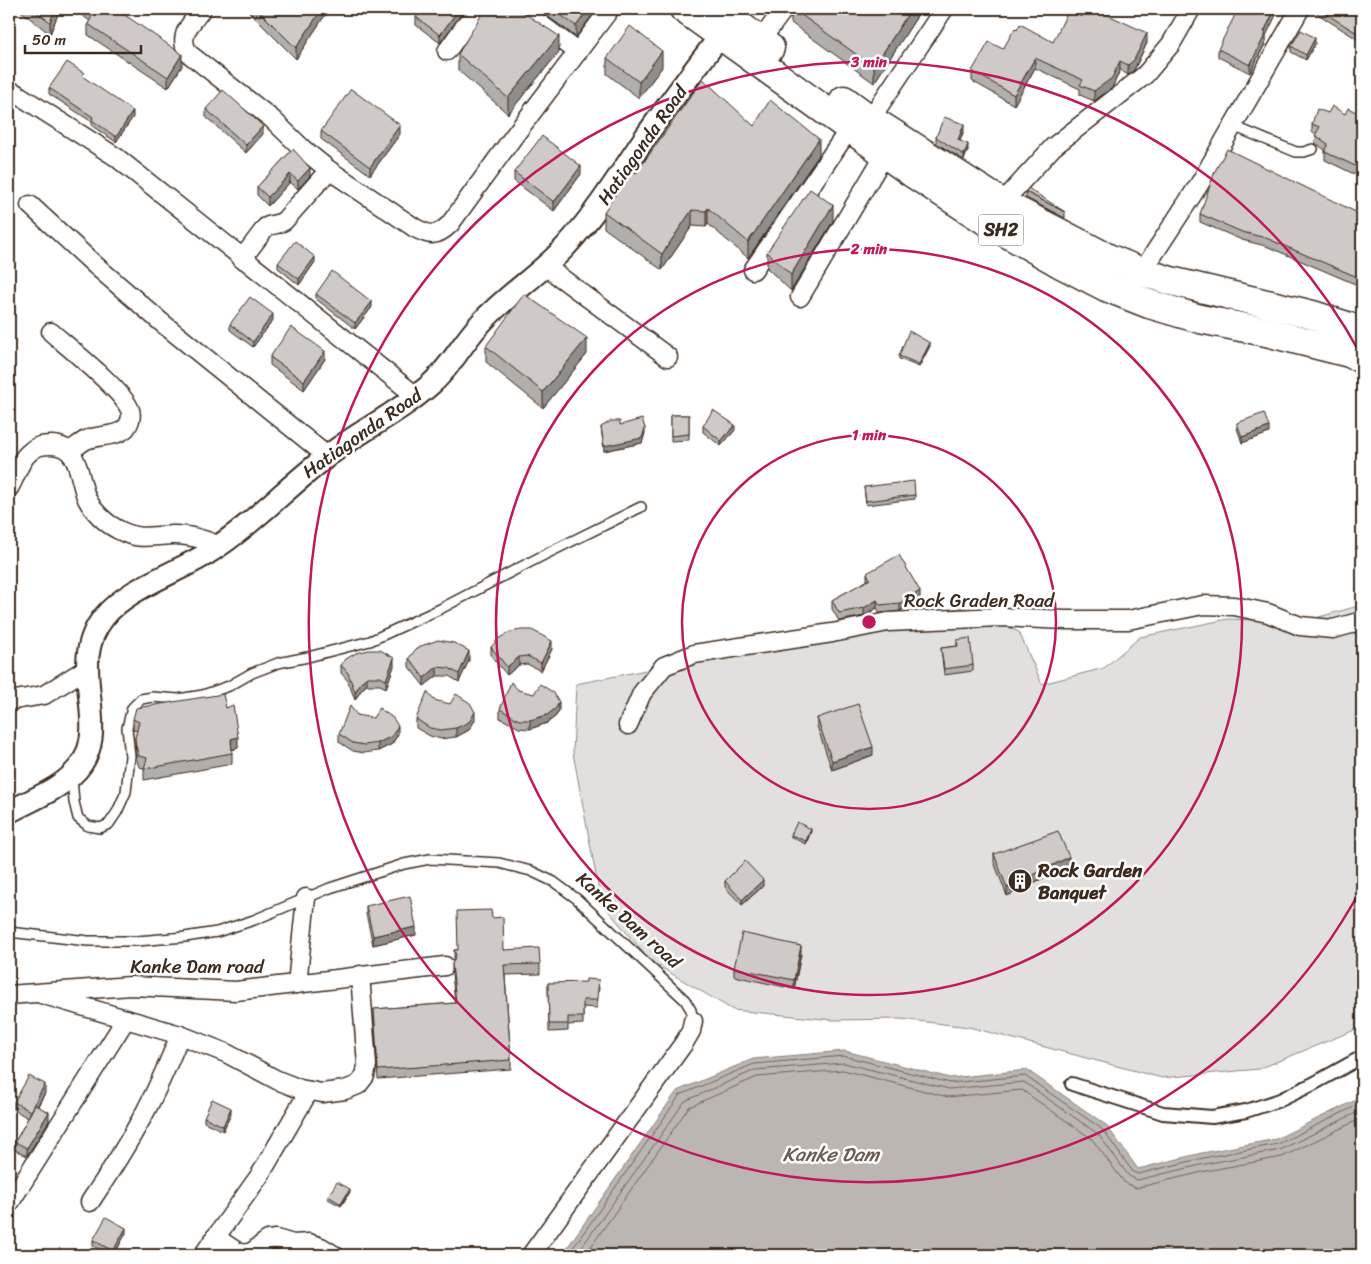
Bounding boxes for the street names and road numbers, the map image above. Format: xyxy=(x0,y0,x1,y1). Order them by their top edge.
street label: Hatiagonda Road xyxy=(588,77,696,212)
road number: SH2 xyxy=(978,214,1024,246)
street label: Hatiagonda Road xyxy=(295,379,430,487)
street label: Rock Graden Road xyxy=(904,584,1056,617)
street label: Kanke Dam road xyxy=(568,863,690,978)
street label: Kanke Dam road xyxy=(130,950,265,983)

